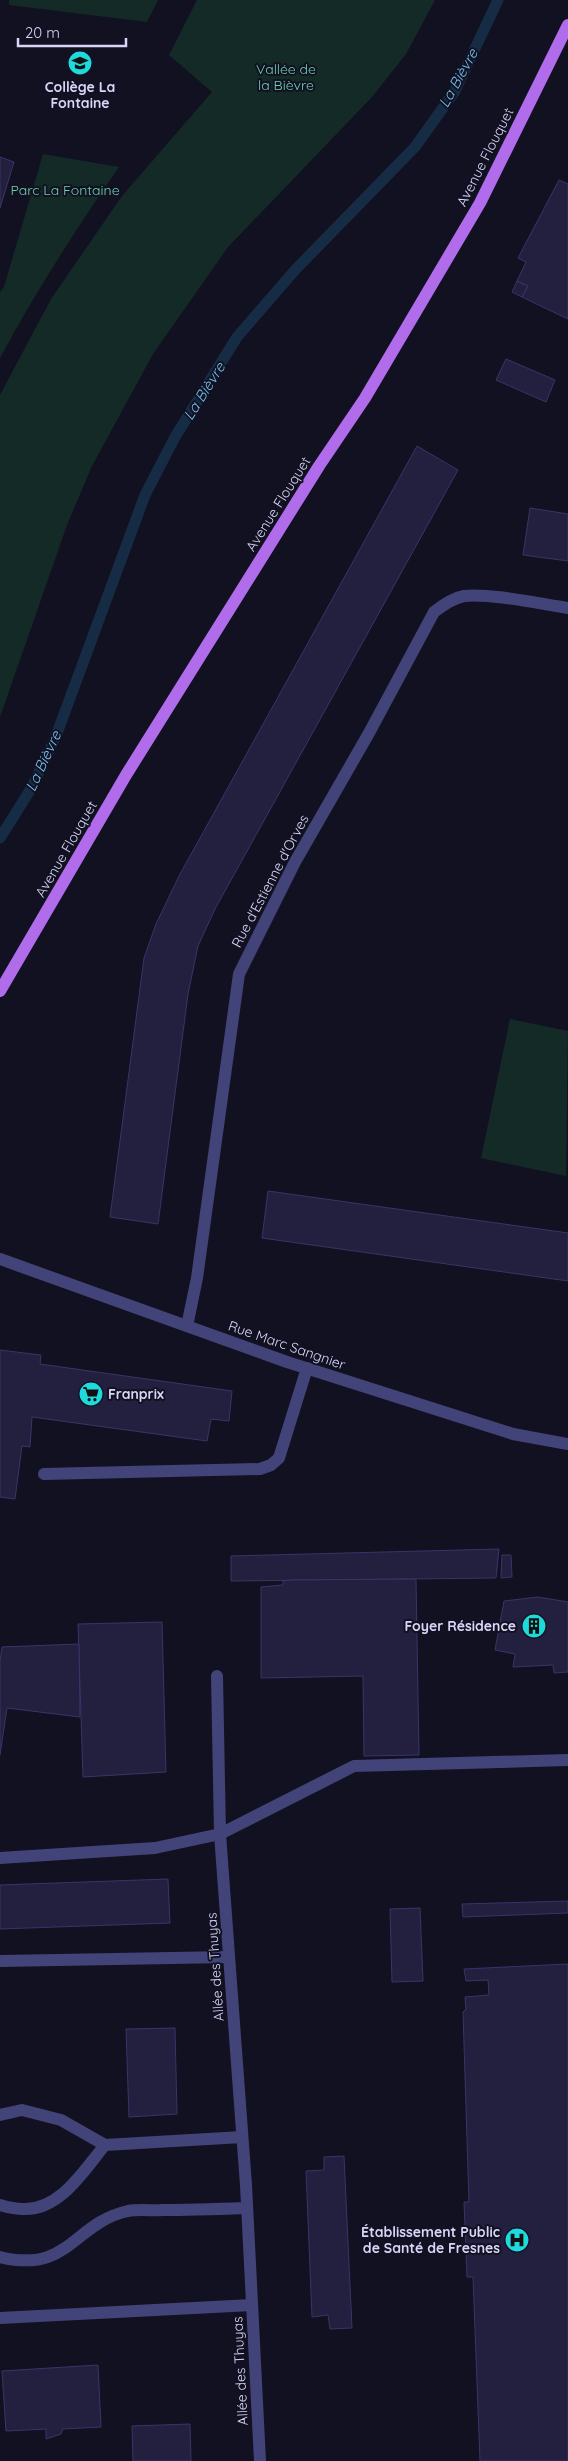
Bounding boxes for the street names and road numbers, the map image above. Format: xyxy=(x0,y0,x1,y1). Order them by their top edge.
street label: Avenue Flouquet xyxy=(452,104,518,209)
street label: Avenue Flouquet xyxy=(242,453,314,555)
street label: Avenue Flouquet xyxy=(31,797,101,900)
street label: Rue d'Estienne d'Orves xyxy=(227,811,313,951)
street label: Rue Marc Sangnier xyxy=(226,1317,349,1374)
street label: Allée des Thuyas xyxy=(202,1912,228,2022)
street label: Allée des Thuyas xyxy=(228,2316,252,2426)

